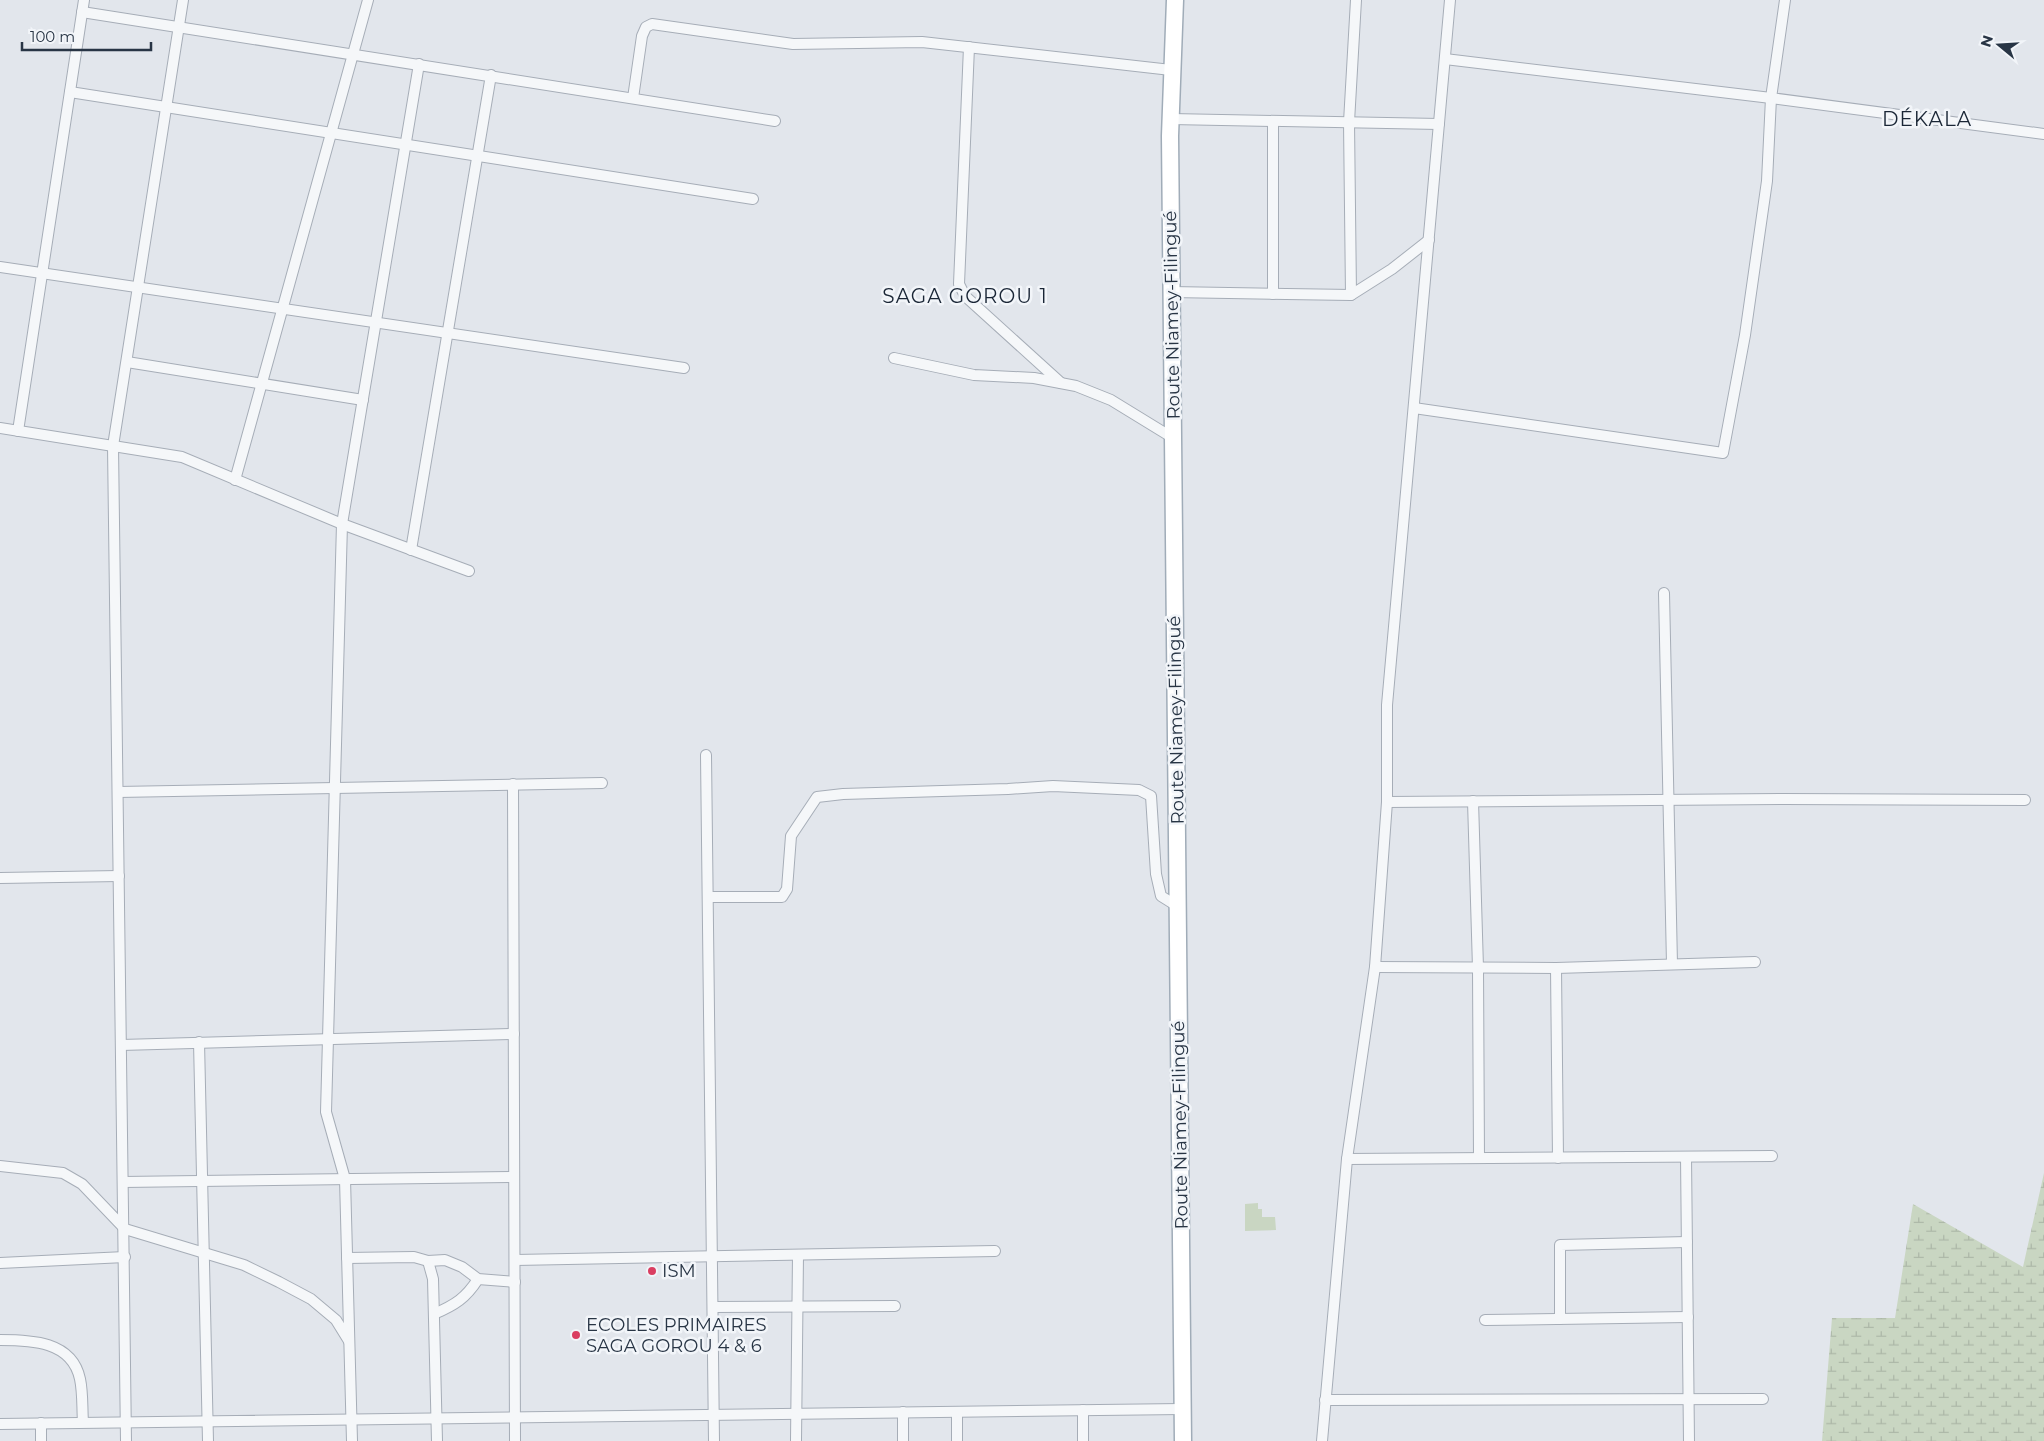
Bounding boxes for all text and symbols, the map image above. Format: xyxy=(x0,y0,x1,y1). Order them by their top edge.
scale bar xyxy=(22,20,151,52)
north arrow xyxy=(1974,20,2024,70)
text: 100 m xyxy=(30,27,75,46)
text: N xyxy=(1976,33,1997,49)
district label: DÉKALA xyxy=(1882,107,1972,131)
street label: Route Niamey-Filingué xyxy=(1159,210,1185,420)
district label: SAGA GOROU 1 xyxy=(882,284,1048,308)
street label: Route Niamey-Filingué xyxy=(1163,615,1189,825)
street label: Route Niamey-Filingué xyxy=(1167,1020,1193,1230)
place label: ISM xyxy=(662,1260,696,1282)
marker: ISM xyxy=(646,1265,658,1277)
place label: ECOLES PRIMAIRES SAGA GOROU 4 & 6 xyxy=(586,1314,767,1357)
marker: ECOLES PRIMAIRES SAGA GOROU 4 & 6 xyxy=(570,1329,582,1341)

